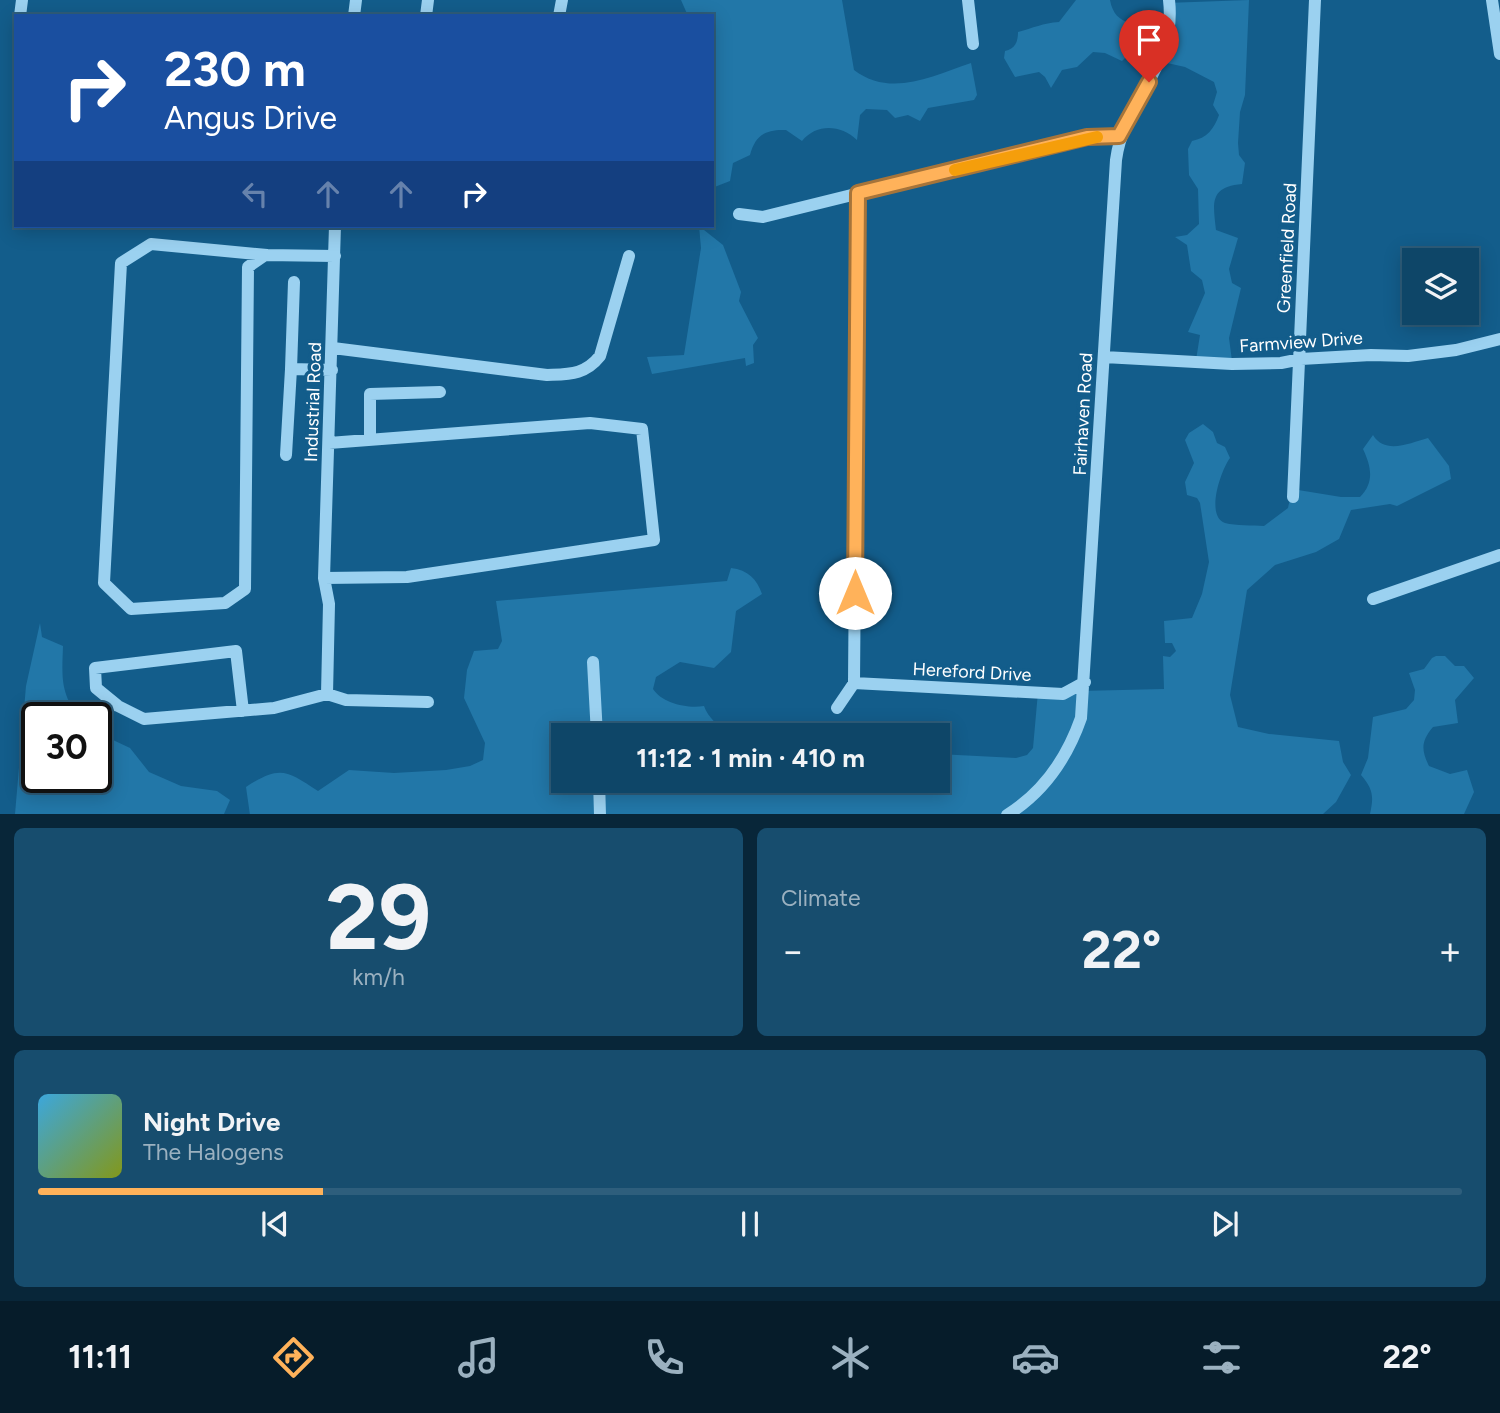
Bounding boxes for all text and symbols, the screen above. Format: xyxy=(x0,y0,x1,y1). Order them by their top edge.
pin xyxy=(1119,10,1179,82)
icon: arrive xyxy=(1130,21,1168,59)
text: 230 m xyxy=(164,39,306,98)
icon: right xyxy=(49,42,140,133)
text: Angus Drive xyxy=(164,99,337,137)
icon: left xyxy=(236,175,274,213)
icon: ahead xyxy=(309,175,347,213)
icon: ahead xyxy=(382,175,420,213)
icon: right xyxy=(455,175,493,213)
street label: Greenfield Road xyxy=(1273,182,1301,314)
map controls xyxy=(1402,248,1479,325)
button: layers xyxy=(1402,248,1479,325)
street label: Farmview Drive xyxy=(1239,327,1363,357)
street label: Industrial Road xyxy=(300,342,326,462)
street label: Fairhaven Road xyxy=(1069,352,1097,476)
position arrow xyxy=(818,556,892,630)
street label: Hereford Drive xyxy=(912,658,1032,686)
speed limit sign: 30 xyxy=(21,702,112,793)
text: 11:12 · 1 min · 410 m xyxy=(636,742,865,774)
text: 29 xyxy=(326,863,431,972)
text: Climate xyxy=(781,884,860,912)
text: 22° xyxy=(1082,919,1161,981)
text: − xyxy=(781,928,805,974)
text: + xyxy=(1438,928,1462,974)
text: km/h xyxy=(352,963,405,991)
text: Night Drive xyxy=(143,1106,280,1138)
text: The Halogens xyxy=(143,1138,284,1166)
icon: previous xyxy=(256,1205,294,1243)
icon: pause xyxy=(731,1205,769,1243)
icon: next xyxy=(1206,1205,1244,1243)
icon: directions xyxy=(269,1333,318,1382)
icon: music xyxy=(454,1333,503,1382)
icon: phone xyxy=(640,1333,689,1382)
icon: climate xyxy=(826,1333,875,1382)
icon: car xyxy=(1011,1333,1060,1382)
icon: filters xyxy=(1197,1333,1246,1382)
text: 11:11 xyxy=(68,1338,132,1376)
text: 22° xyxy=(1382,1338,1432,1376)

